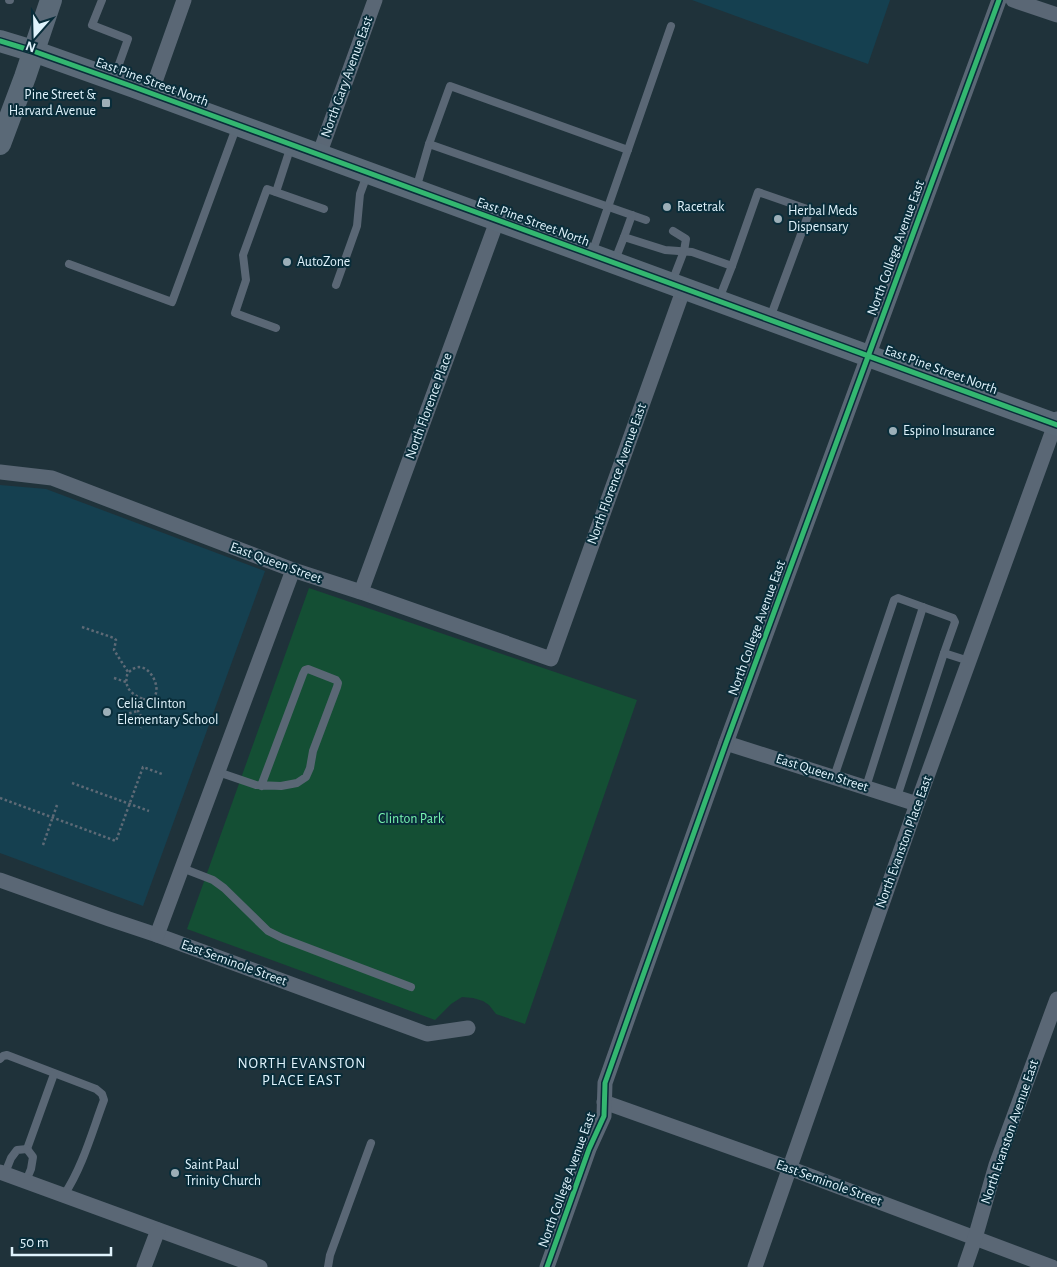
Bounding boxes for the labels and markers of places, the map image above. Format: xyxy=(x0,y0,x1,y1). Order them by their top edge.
place label: Pine Street & Harvard Avenue xyxy=(9,88,96,118)
marker: Pine Street & Harvard Avenue xyxy=(100,97,112,109)
place label: Racetrak xyxy=(677,200,725,214)
marker: Racetrak xyxy=(661,201,673,213)
place label: Herbal Meds Dispensary xyxy=(788,204,857,234)
marker: Herbal Meds Dispensary xyxy=(772,213,784,225)
place label: AutoZone xyxy=(297,255,350,269)
marker: AutoZone xyxy=(281,256,293,268)
place label: Espino Insurance xyxy=(903,424,995,438)
marker: Espino Insurance xyxy=(887,425,899,437)
place label: Celia Clinton Elementary School xyxy=(117,697,219,727)
marker: Celia Clinton Elementary School xyxy=(101,706,113,718)
place label: Saint Paul Trinity Church xyxy=(185,1158,261,1188)
marker: Saint Paul Trinity Church xyxy=(169,1167,181,1179)

